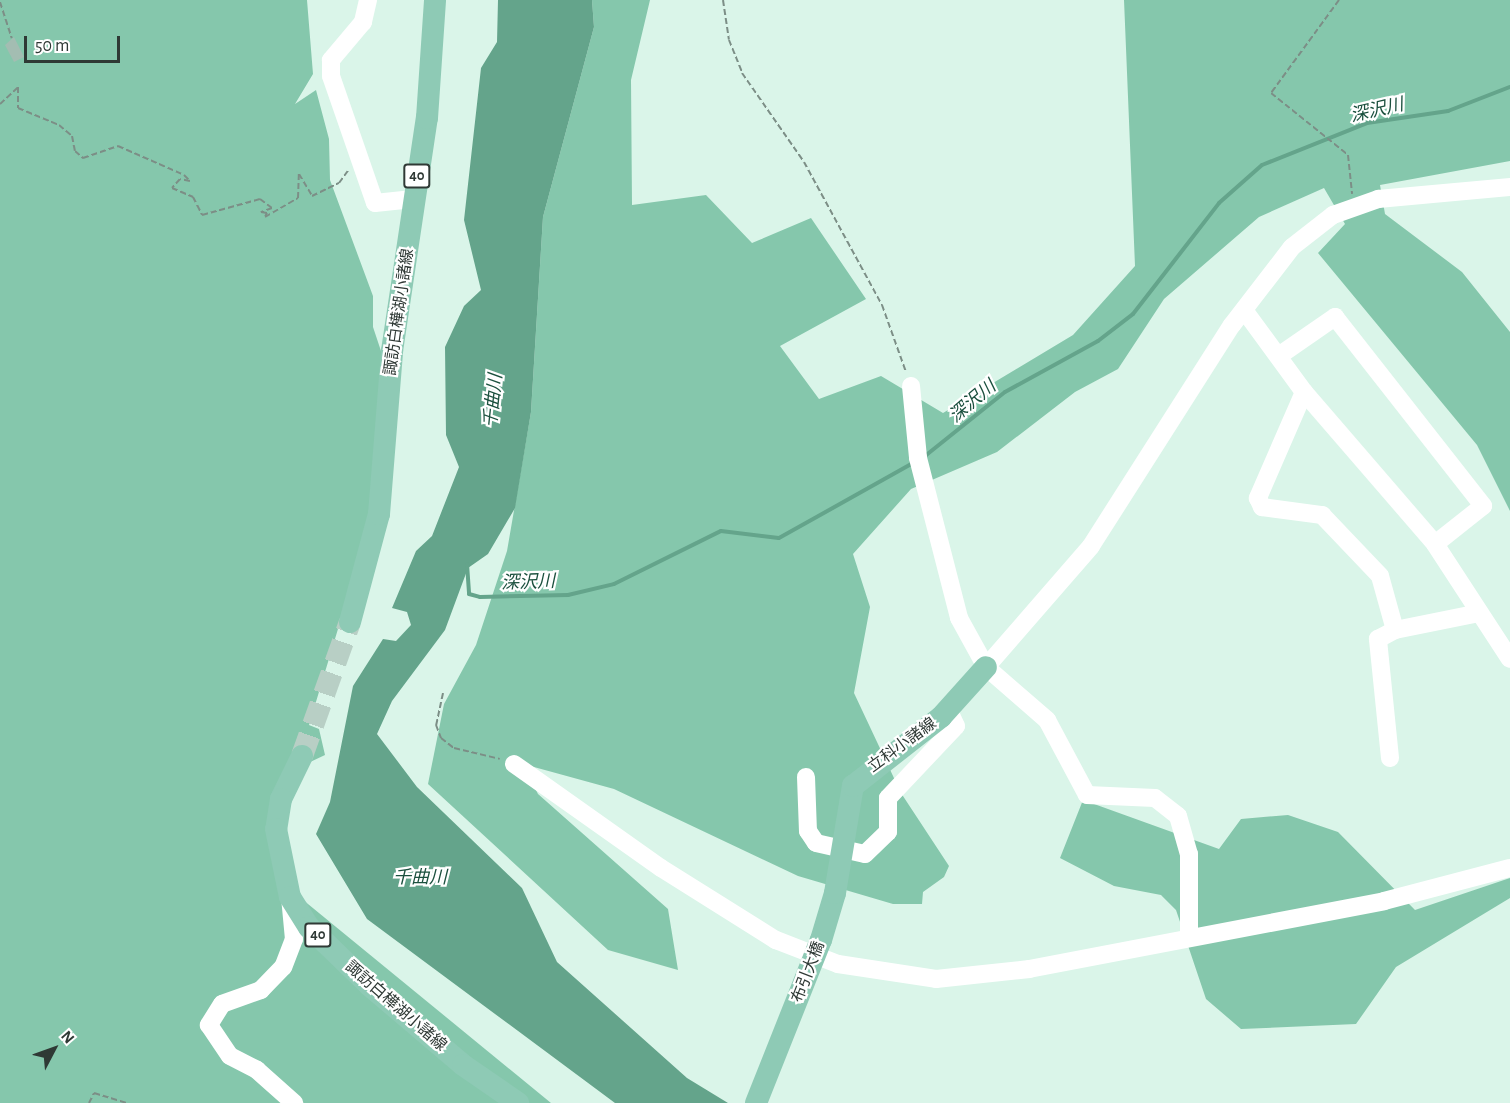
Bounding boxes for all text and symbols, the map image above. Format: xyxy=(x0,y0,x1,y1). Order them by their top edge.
scale bar xyxy=(27,24,123,62)
text: 50 m xyxy=(35,37,69,55)
water label: 深沢川 xyxy=(1348,94,1406,128)
road number: 40 xyxy=(402,164,432,188)
street label: 諏訪白樺湖小諸線 xyxy=(381,247,417,377)
water label: 千曲川 xyxy=(480,373,508,429)
water label: 深沢川 xyxy=(945,376,1001,428)
water label: 深沢川 xyxy=(501,571,555,595)
street label: 立科小諸線 xyxy=(864,714,940,776)
water label: 千曲川 xyxy=(393,867,447,889)
road number: 40 xyxy=(303,923,333,947)
street label: 布引大橋 xyxy=(788,939,828,1005)
street label: 諏訪白樺湖小諸線 xyxy=(341,957,451,1055)
north arrow xyxy=(24,1019,84,1079)
text: N xyxy=(58,1028,77,1047)

